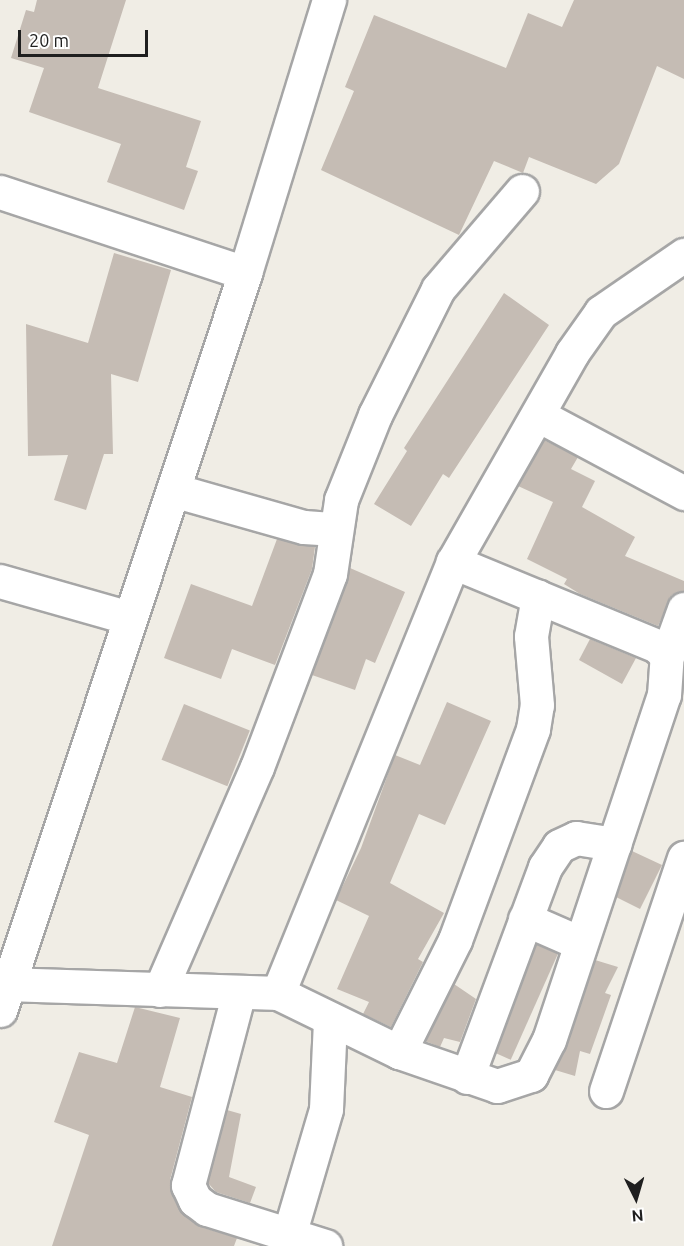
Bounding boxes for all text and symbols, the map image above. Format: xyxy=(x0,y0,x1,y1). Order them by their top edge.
scale bar xyxy=(21,18,152,56)
text: 20 m xyxy=(29,30,69,50)
north arrow xyxy=(606,1168,666,1228)
text: N xyxy=(631,1206,644,1225)

